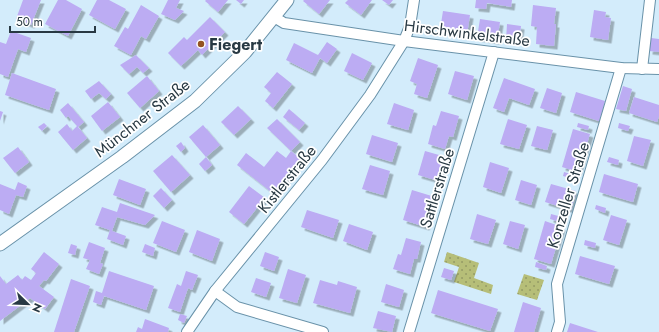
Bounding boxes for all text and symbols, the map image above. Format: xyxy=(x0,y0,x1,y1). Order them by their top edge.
scale bar xyxy=(10,8,95,34)
text: 50 m xyxy=(16,13,43,31)
street label: Hirschwinkelstraße xyxy=(403,14,531,52)
place label: Fiegert xyxy=(209,33,263,56)
marker: Fiegert xyxy=(196,39,206,49)
street label: Münchner Straße xyxy=(89,73,195,163)
street label: Konzeller Straße xyxy=(541,139,595,251)
street label: Kistlerstraße xyxy=(252,140,322,218)
street label: Sattlerstraße xyxy=(414,145,460,231)
north arrow xyxy=(8,284,48,324)
text: N xyxy=(28,301,46,315)

